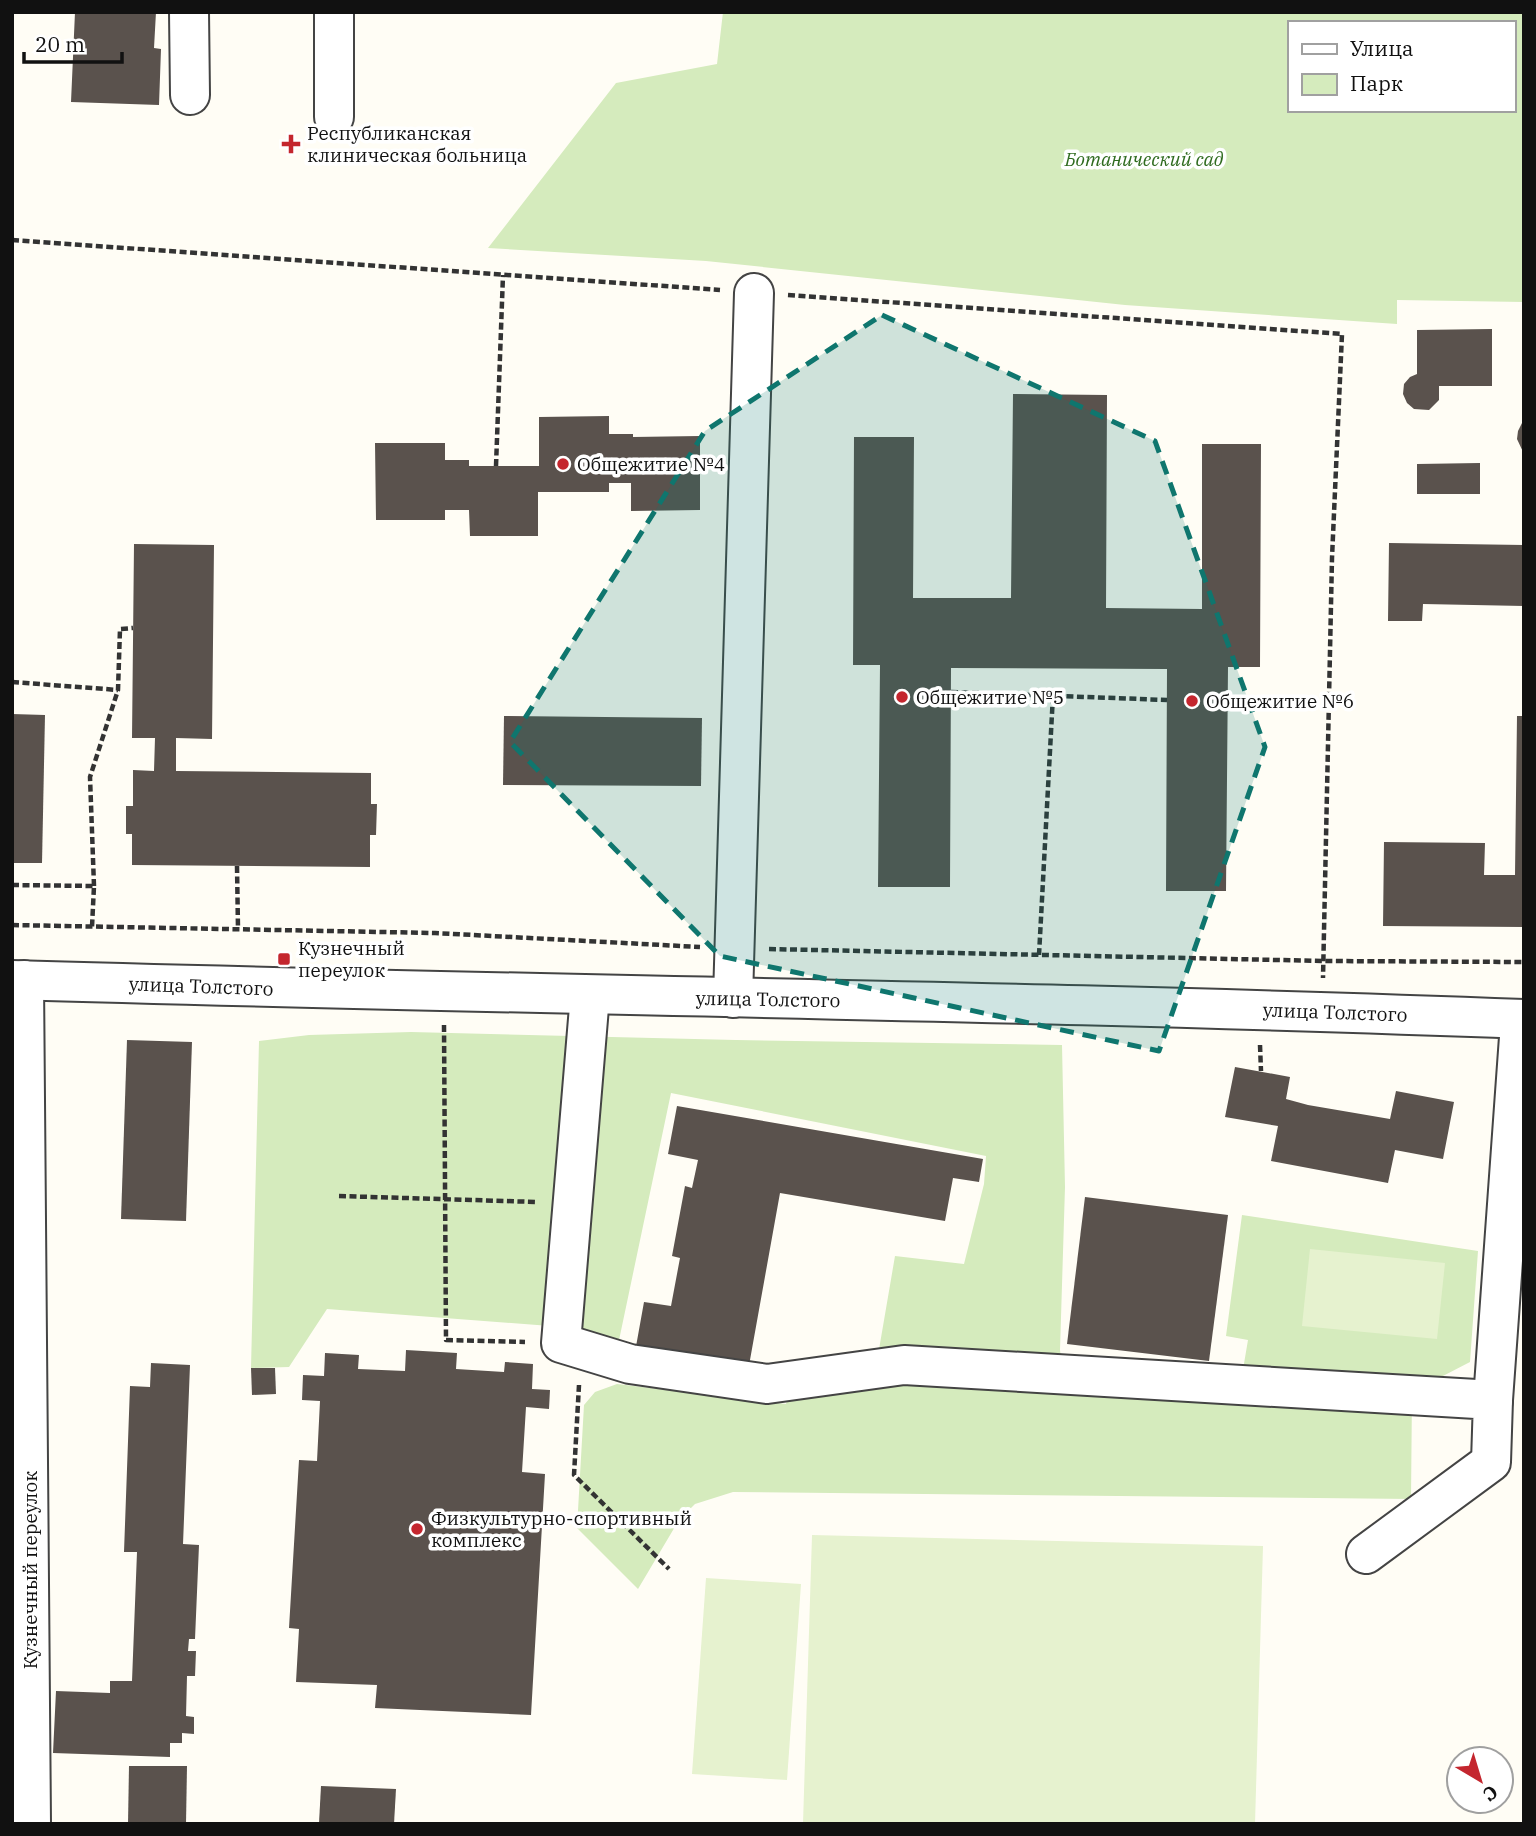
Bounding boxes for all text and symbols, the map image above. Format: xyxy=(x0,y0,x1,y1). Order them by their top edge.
scale bar xyxy=(24,21,122,65)
legend xyxy=(1288,21,1515,112)
text: 20 m xyxy=(35,30,85,58)
text: Улица xyxy=(1350,34,1414,62)
text: Парк xyxy=(1350,69,1403,97)
place label: Республиканская клиническая больница xyxy=(307,121,527,167)
marker: Республиканская клиническая больница xyxy=(281,134,301,154)
park label: Ботанический сад xyxy=(1064,147,1224,171)
place label: Общежитие №4 xyxy=(577,452,725,476)
marker: Общежитие №4 xyxy=(555,456,571,472)
place label: Общежитие №5 xyxy=(916,685,1064,709)
marker: Общежитие №5 xyxy=(894,689,910,705)
place label: Общежитие №6 xyxy=(1206,689,1354,713)
marker: Общежитие №6 xyxy=(1184,693,1200,709)
place label: Кузнечный переулок xyxy=(298,936,405,982)
marker: Кузнечный переулок xyxy=(276,951,292,967)
street label: улица Толстого xyxy=(128,971,274,1001)
street label: улица Толстого xyxy=(695,986,841,1012)
street label: улица Толстого xyxy=(1262,997,1408,1027)
street label: Кузнечный переулок xyxy=(18,1471,42,1669)
place label: Физкультурно-спортивный комплекс xyxy=(431,1506,692,1552)
marker: Физкультурно-спортивный комплекс xyxy=(409,1521,425,1537)
north arrow xyxy=(1445,1745,1515,1815)
text: С xyxy=(1478,1780,1503,1807)

